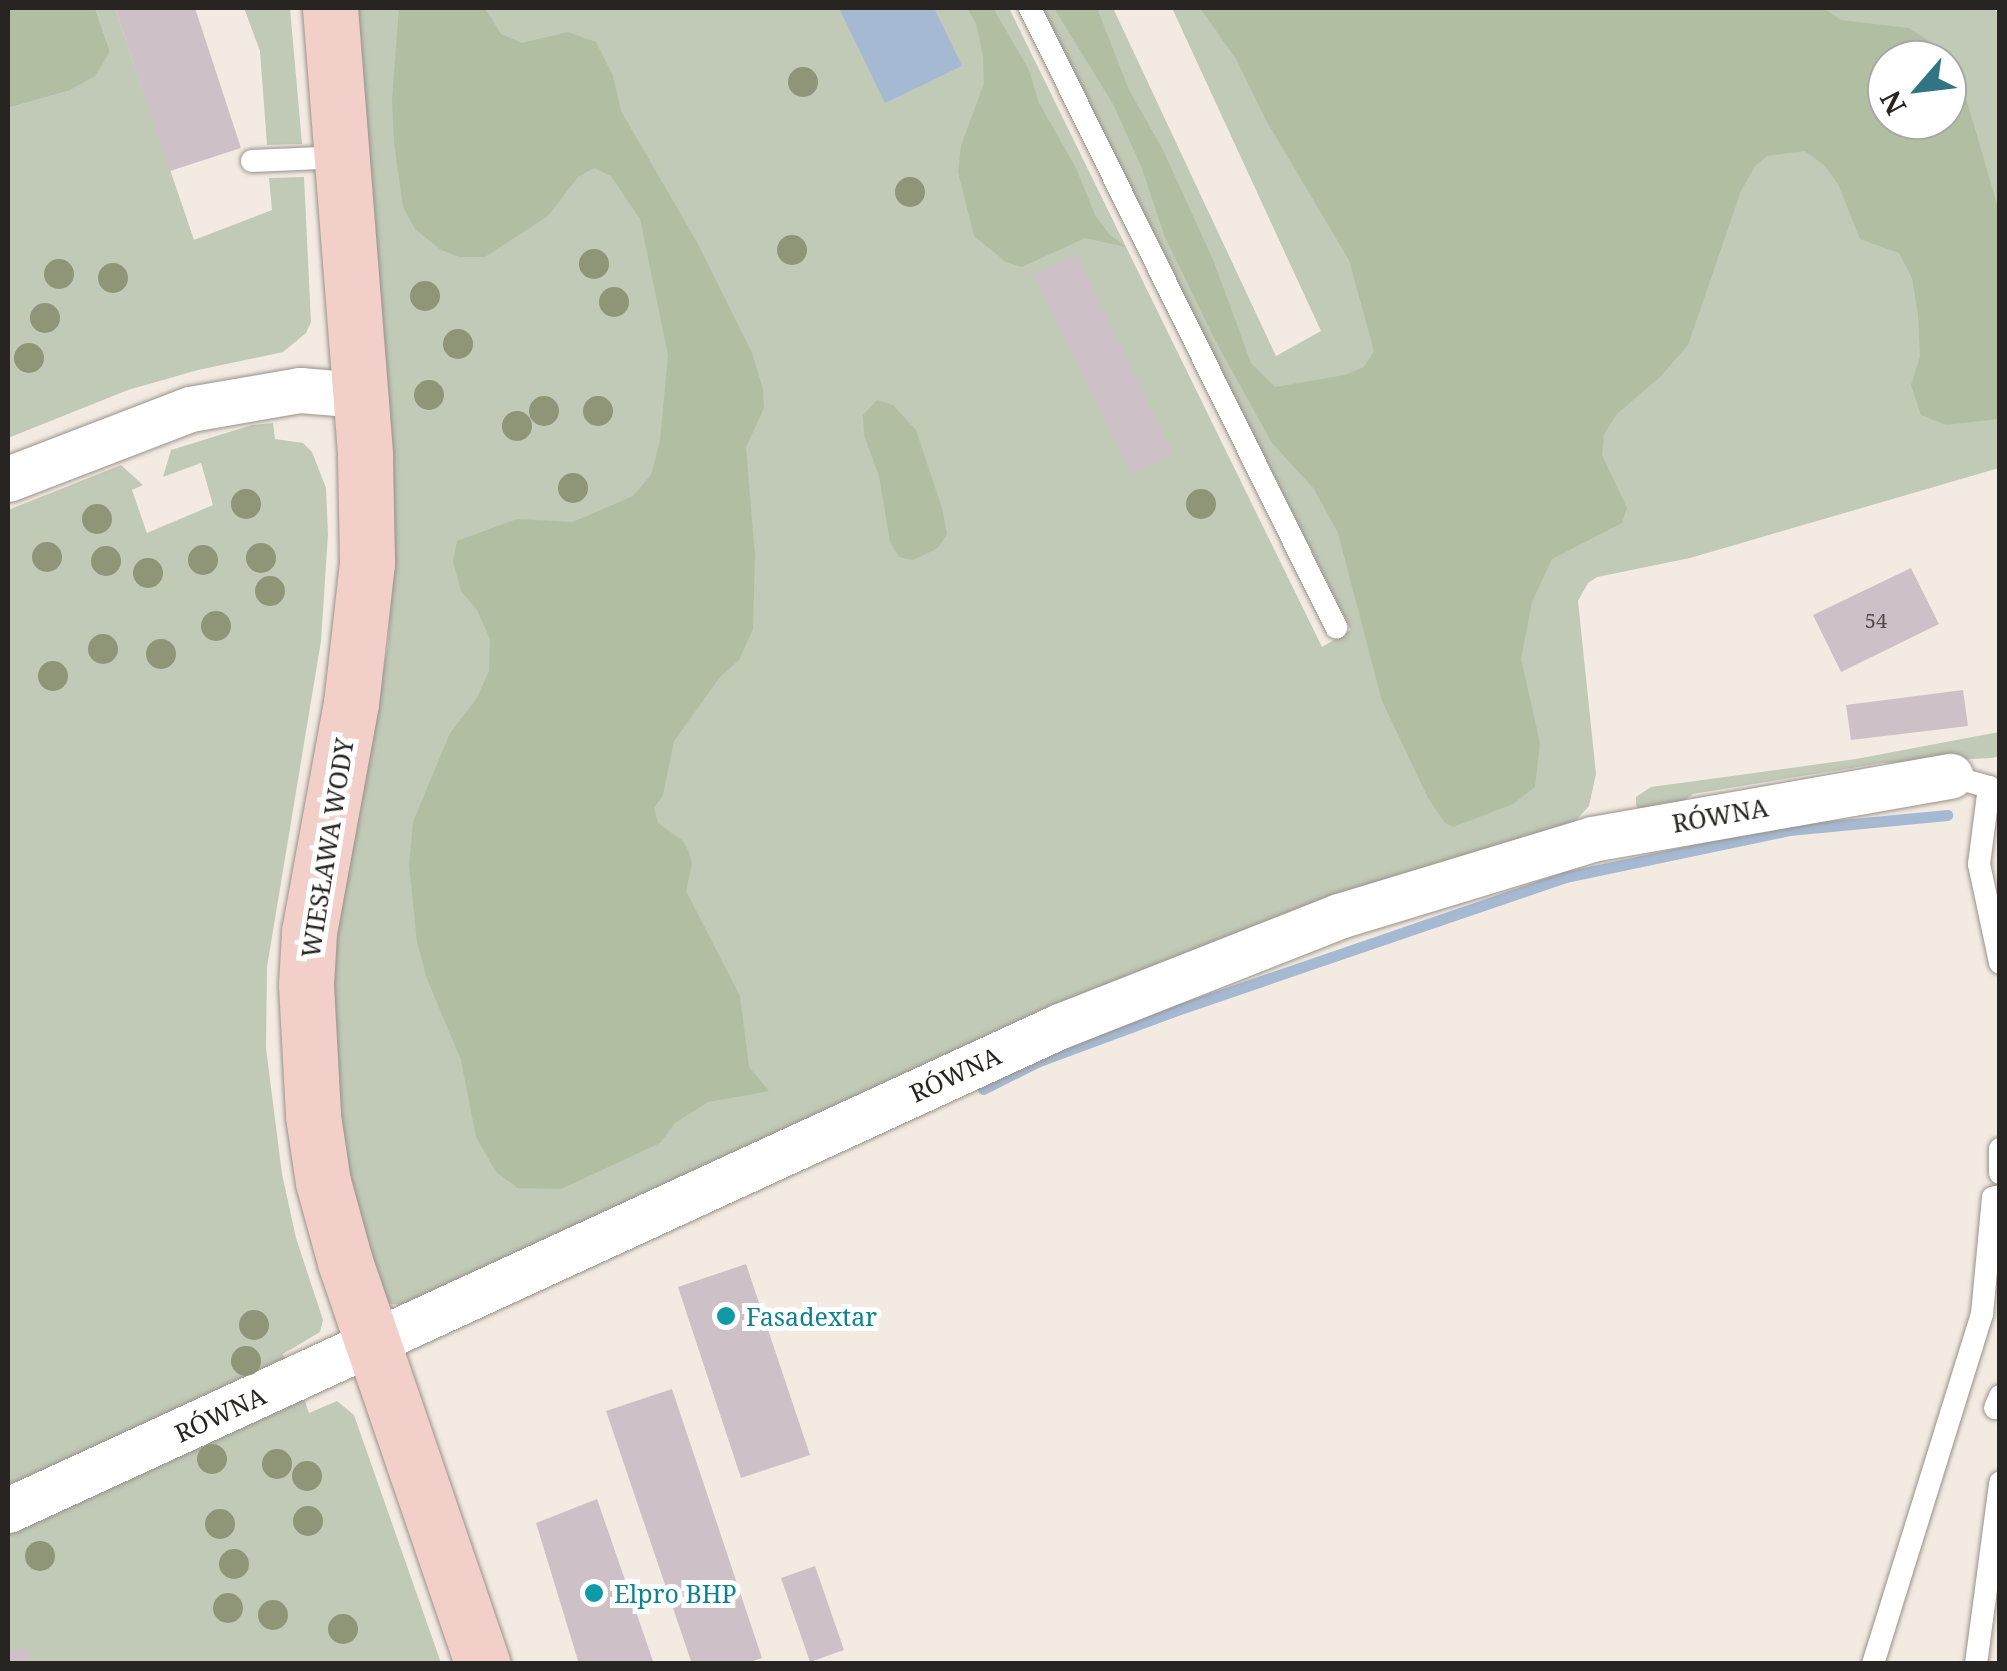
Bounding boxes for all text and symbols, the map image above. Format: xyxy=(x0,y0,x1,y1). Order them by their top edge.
north arrow xyxy=(1867,40,1967,140)
text: N xyxy=(1870,84,1914,122)
house number: 54 xyxy=(1865,608,1887,632)
street label: WIESŁAWA WODY xyxy=(295,736,359,960)
street label: RÓWNA xyxy=(1670,792,1770,838)
street label: RÓWNA xyxy=(905,1040,1005,1108)
place label: Fasadextar xyxy=(746,1301,877,1331)
marker: Fasadextar xyxy=(715,1305,737,1327)
street label: RÓWNA xyxy=(170,1380,270,1448)
place label: Elpro BHP xyxy=(614,1578,737,1608)
marker: Elpro BHP xyxy=(583,1582,605,1604)

